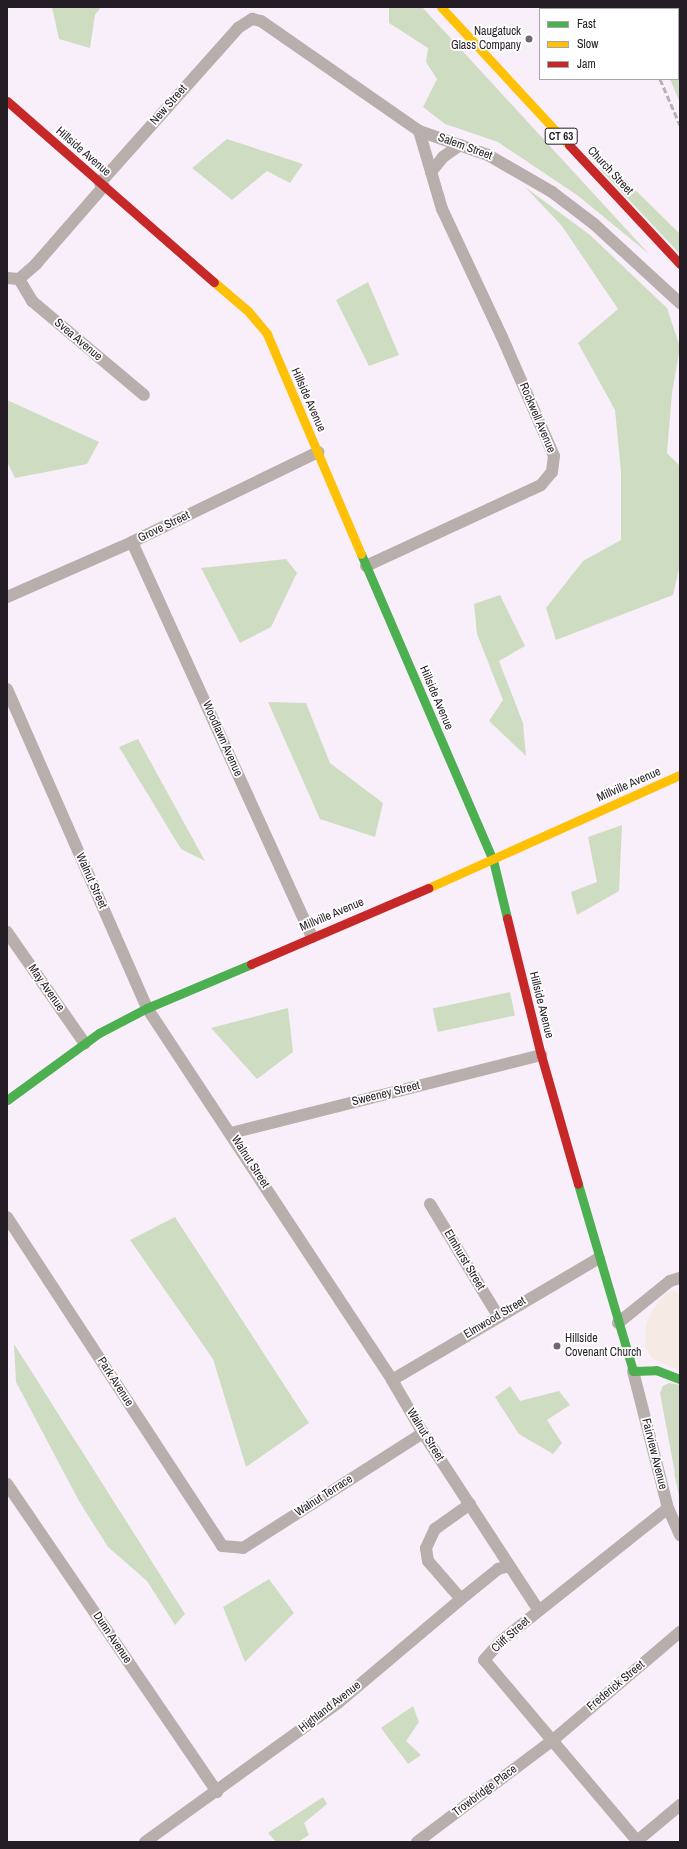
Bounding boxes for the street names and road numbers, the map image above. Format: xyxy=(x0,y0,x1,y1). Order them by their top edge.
street label: New Street xyxy=(148,82,190,128)
street label: Hillside Avenue xyxy=(52,124,114,180)
road number: CT 63 xyxy=(544,127,578,145)
street label: Salem Street xyxy=(436,131,494,163)
street label: Church Street xyxy=(584,144,636,198)
street label: Svea Avenue xyxy=(51,316,105,364)
street label: Hillside Avenue xyxy=(287,366,329,434)
street label: Rockwell Avenue xyxy=(516,381,558,455)
street label: Grove Street xyxy=(136,508,192,546)
street label: Hillside Avenue xyxy=(416,664,456,732)
street label: Woodlawn Avenue xyxy=(199,699,245,779)
street label: Millville Avenue xyxy=(595,764,663,806)
street label: Walnut Street xyxy=(72,851,110,911)
street label: Millville Avenue xyxy=(298,895,366,935)
street label: May Avenue xyxy=(24,962,68,1014)
street label: Hillside Avenue xyxy=(526,970,556,1040)
street label: Sweeney Street xyxy=(351,1079,421,1109)
street label: Walnut Street xyxy=(228,1133,272,1191)
street label: Elmhurst Street xyxy=(440,1227,488,1293)
street label: Elmwood Street xyxy=(462,1294,528,1342)
street label: Park Avenue xyxy=(94,1355,136,1409)
street label: Walnut Street xyxy=(403,1406,447,1464)
street label: Fairview Avenue xyxy=(638,1417,670,1491)
street label: Walnut Terrace xyxy=(292,1472,356,1520)
street label: Dunn Avenue xyxy=(89,1609,135,1667)
street label: Cliff Street xyxy=(489,1614,533,1656)
street label: Frederick Street xyxy=(584,1658,648,1714)
street label: Highland Avenue xyxy=(296,1678,364,1736)
street label: Trowbridge Place xyxy=(450,1762,520,1820)

